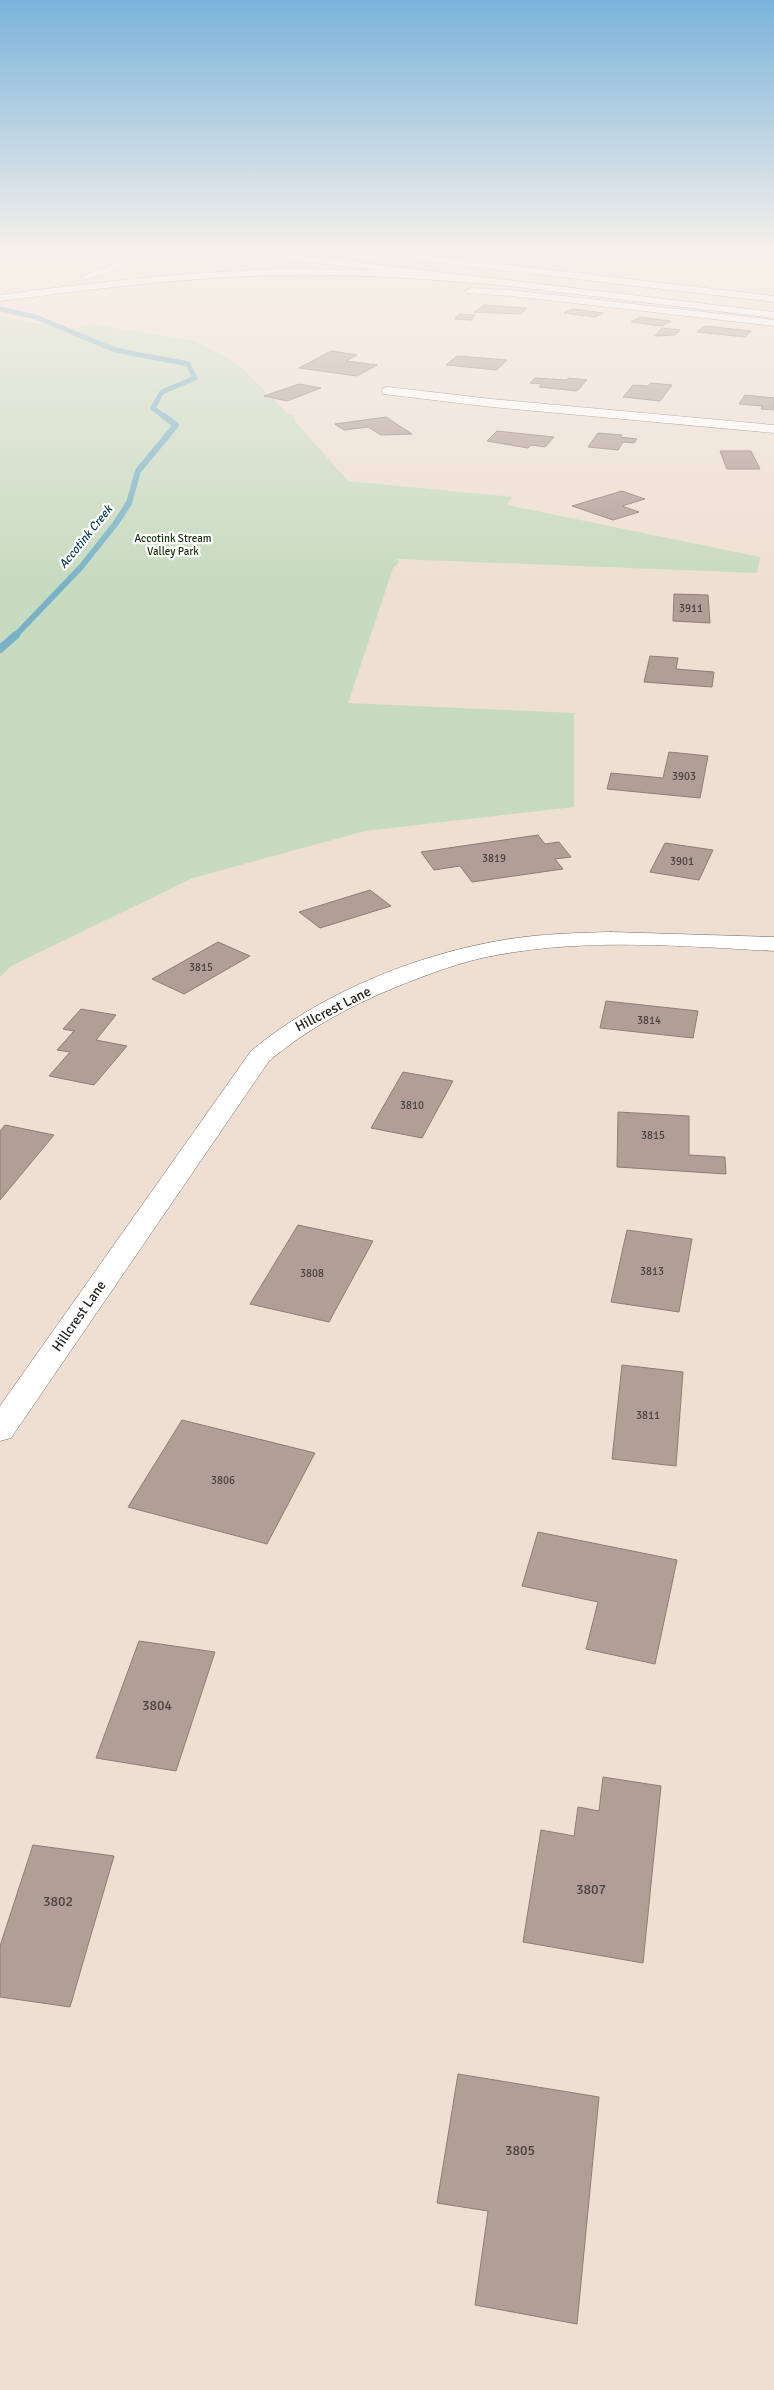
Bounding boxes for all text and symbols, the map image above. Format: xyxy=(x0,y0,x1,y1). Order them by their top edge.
water label: Accotink Creek xyxy=(56,502,117,572)
park label: Accotink Stream Valley Park xyxy=(134,532,212,558)
house number: 3911 xyxy=(679,602,703,615)
house number: 3903 xyxy=(672,770,696,783)
house number: 3819 xyxy=(482,852,506,865)
house number: 3901 xyxy=(670,855,694,868)
house number: 3815 xyxy=(189,961,213,974)
street label: Hillcrest Lane xyxy=(292,983,374,1035)
house number: 3814 xyxy=(637,1014,661,1027)
house number: 3810 xyxy=(400,1099,424,1112)
house number: 3815 xyxy=(641,1129,665,1142)
house number: 3813 xyxy=(640,1265,664,1278)
house number: 3808 xyxy=(300,1267,324,1280)
street label: Hillcrest Lane xyxy=(48,1277,110,1355)
house number: 3811 xyxy=(636,1409,660,1422)
house number: 3806 xyxy=(211,1474,235,1487)
house number: 3804 xyxy=(142,1697,173,1714)
house number: 3807 xyxy=(576,1881,606,1898)
house number: 3802 xyxy=(43,1893,73,1910)
house number: 3805 xyxy=(505,2142,535,2159)

